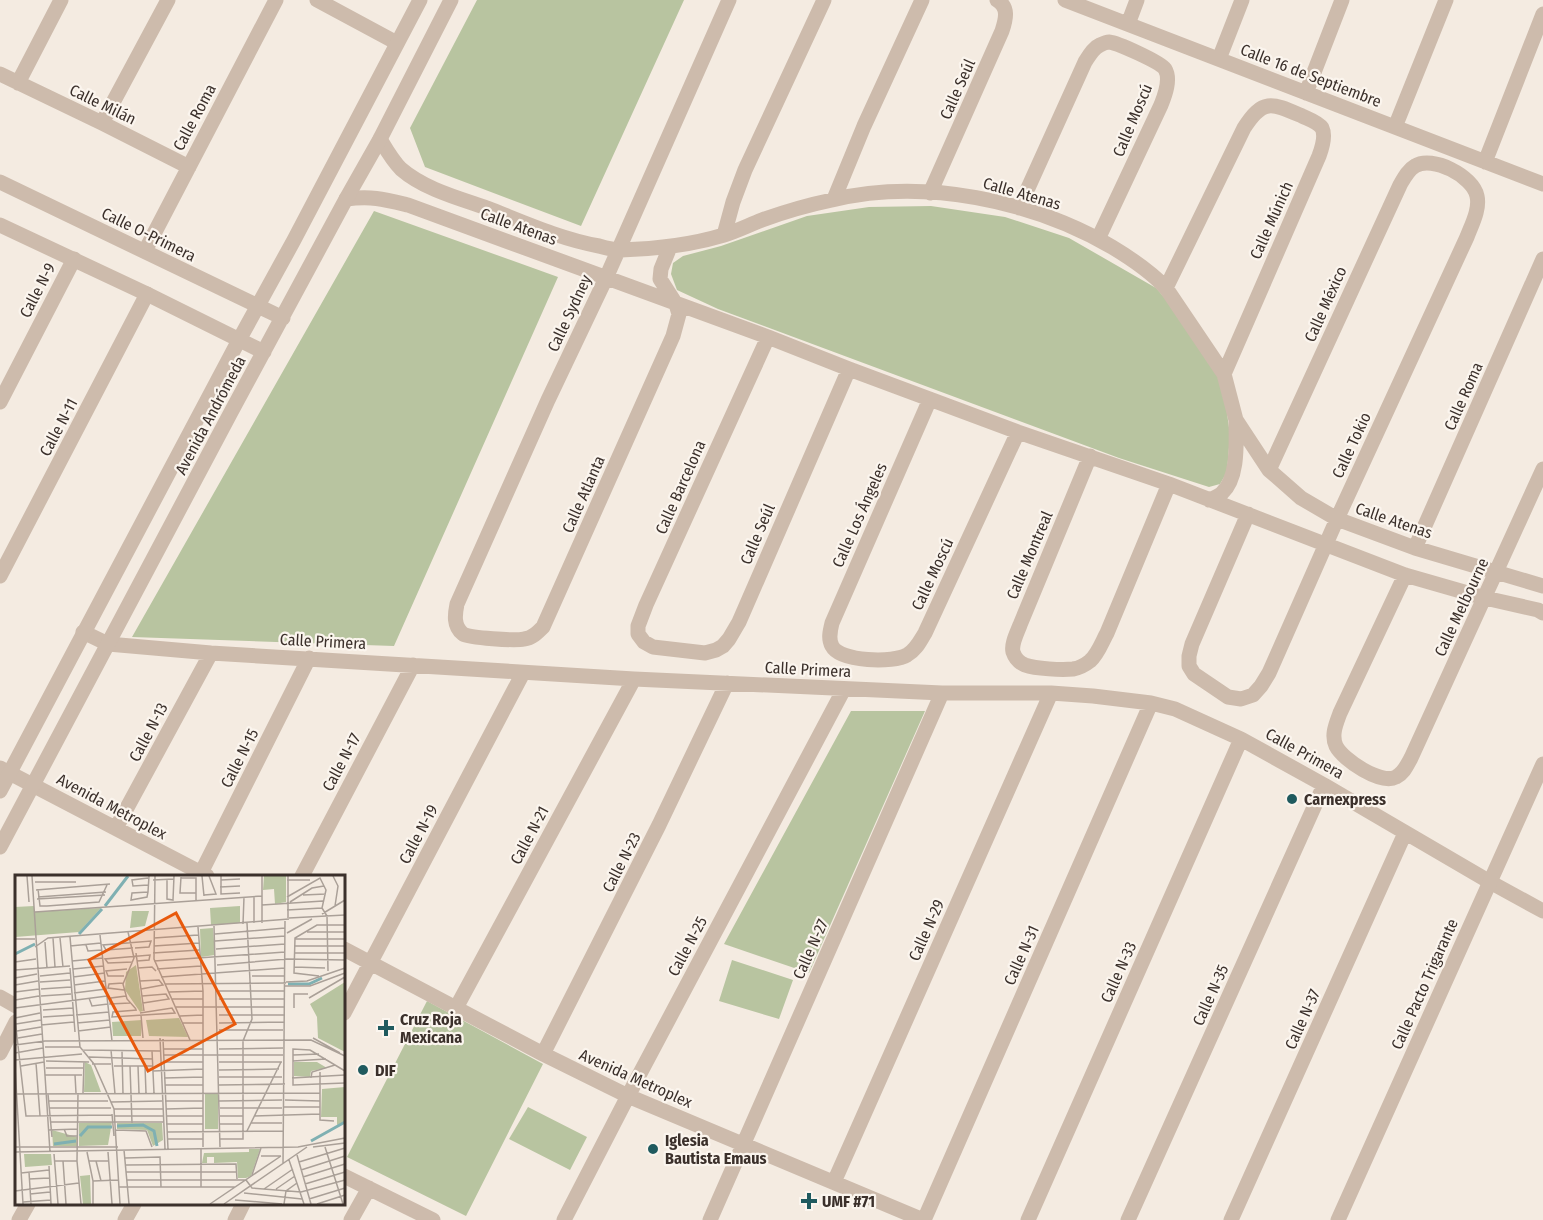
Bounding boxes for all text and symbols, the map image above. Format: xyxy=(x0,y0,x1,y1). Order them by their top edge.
street label: Calle 16 de Septiembre xyxy=(1238,40,1384,111)
street label: Calle Seúl xyxy=(936,56,979,122)
street label: Calle Milán xyxy=(66,80,139,129)
street label: Calle Roma xyxy=(169,81,220,154)
street label: Calle Moscú xyxy=(1109,81,1156,160)
street label: Calle Atenas xyxy=(981,173,1063,214)
street label: Calle Múnich xyxy=(1246,178,1297,262)
street label: Calle O-Primera xyxy=(99,203,199,266)
street label: Calle Atenas xyxy=(478,204,560,249)
street label: Calle N-9 xyxy=(16,259,59,321)
street label: Calle México xyxy=(1300,263,1351,345)
street label: Calle Sydney xyxy=(543,271,596,355)
street label: Avenida Andrómeda xyxy=(171,353,250,478)
street label: Calle Roma xyxy=(1440,359,1487,433)
street label: Calle N-11 xyxy=(35,395,81,459)
street label: Calle Tokio xyxy=(1328,409,1375,481)
street label: Calle Barcelona xyxy=(651,437,710,537)
street label: Calle Atlanta xyxy=(558,452,609,536)
street label: Calle Los Ángeles xyxy=(828,460,891,570)
street label: Calle Atenas xyxy=(1353,498,1435,543)
street label: Calle Seúl xyxy=(736,501,779,567)
street label: Calle Montreal xyxy=(1002,508,1057,602)
street label: Calle Moscú xyxy=(907,535,957,613)
street label: Calle Melbourne xyxy=(1430,555,1493,659)
street label: Calle Primera xyxy=(279,630,367,653)
street label: Calle Primera xyxy=(764,658,852,681)
street label: Calle N-13 xyxy=(125,700,172,765)
street label: Calle Primera xyxy=(1262,724,1347,783)
street label: Calle N-15 xyxy=(217,726,262,791)
street label: Calle N-17 xyxy=(318,730,365,794)
street label: Avenida Metroplex xyxy=(54,770,170,843)
place label: Carnexpress xyxy=(1304,790,1386,809)
marker: Carnexpress xyxy=(1285,792,1299,806)
street label: Calle N-19 xyxy=(395,801,442,867)
street label: Calle N-21 xyxy=(506,803,553,868)
street label: Calle N-23 xyxy=(598,829,645,895)
inset map xyxy=(15,875,345,1205)
street label: Calle N-29 xyxy=(905,896,948,964)
street label: Calle N-25 xyxy=(664,913,711,979)
street label: Calle N-27 xyxy=(789,916,832,982)
street label: Calle Pacto Trigarante xyxy=(1387,916,1462,1052)
street label: Calle N-31 xyxy=(1000,922,1043,988)
street label: Calle N-33 xyxy=(1097,939,1140,1006)
street label: Calle N-35 xyxy=(1189,962,1232,1029)
street label: Calle N-37 xyxy=(1281,986,1324,1052)
place label: Cruz Roja Mexicana xyxy=(400,1010,462,1047)
marker: Cruz Roja Mexicana xyxy=(377,1019,395,1037)
street label: Avenida Metroplex xyxy=(576,1045,695,1112)
place label: DIF xyxy=(375,1061,396,1080)
marker: DIF xyxy=(356,1063,370,1077)
place label: Iglesia Bautista Emaus xyxy=(665,1131,767,1168)
marker: Iglesia Bautista Emaus xyxy=(646,1142,660,1156)
marker: UMF #71 xyxy=(800,1192,818,1210)
place label: UMF #71 xyxy=(822,1192,875,1211)

